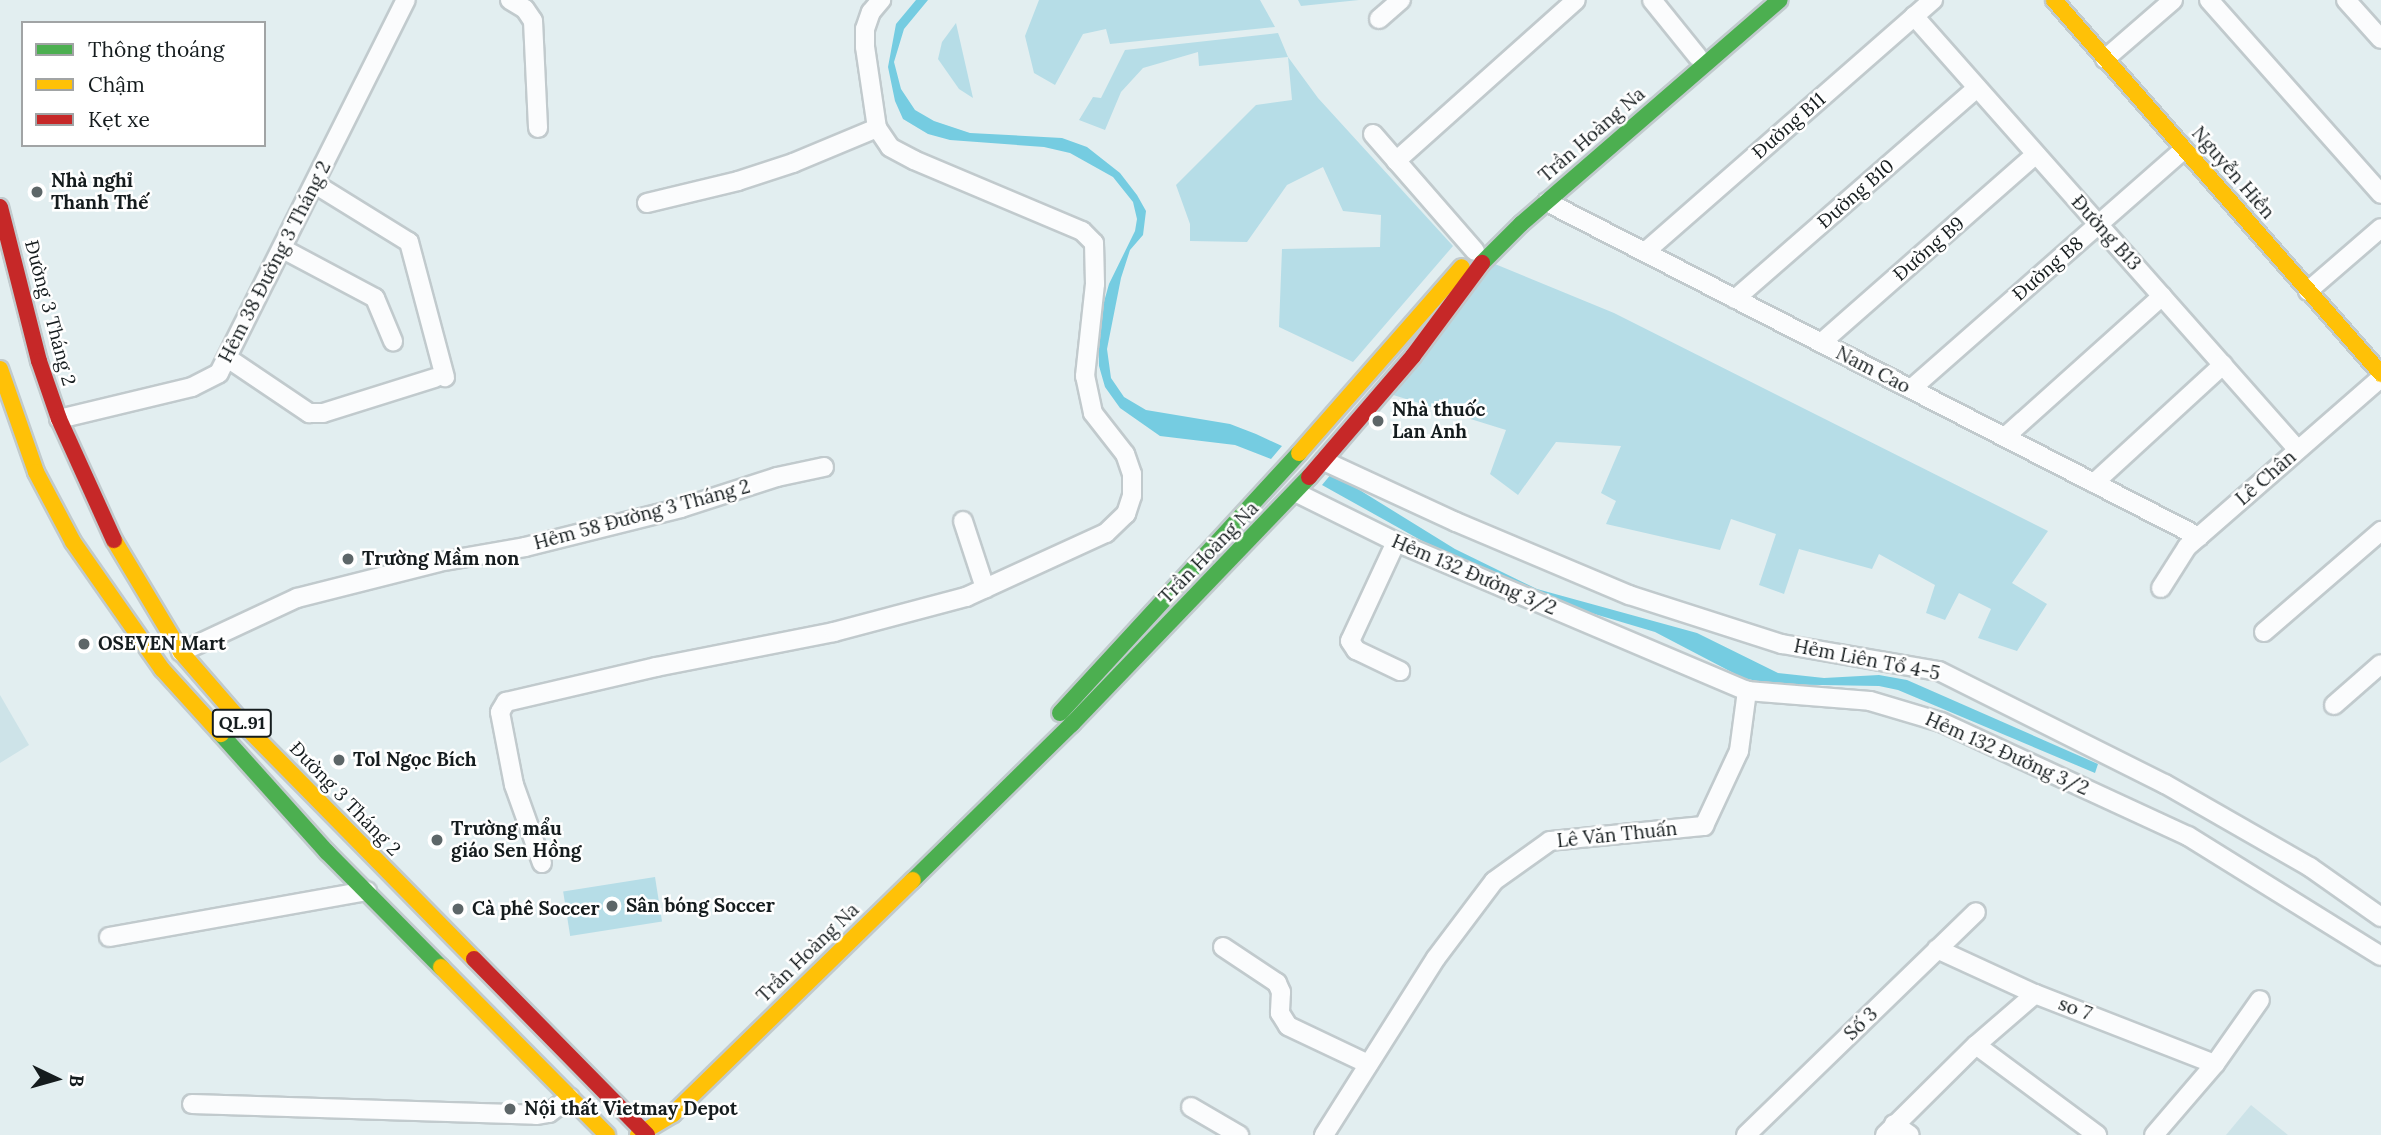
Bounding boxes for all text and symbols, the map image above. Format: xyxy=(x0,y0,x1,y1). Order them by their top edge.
legend xyxy=(21,21,266,147)
text: Thông thoáng xyxy=(88,36,224,63)
text: Chậm xyxy=(88,71,145,98)
street label: Trần Hoàng Na xyxy=(1534,83,1650,187)
street label: Đường B11 xyxy=(1748,88,1830,164)
text: Kẹt xe xyxy=(88,106,150,133)
street label: Nguyễn Hiền xyxy=(2187,122,2279,224)
street label: Đường B10 xyxy=(1813,155,1899,233)
street label: Hẻm 38 Đường 3 Tháng 2 xyxy=(214,157,336,367)
place label: Nhà nghỉ Thanh Thế xyxy=(51,170,148,214)
marker: Nhà nghỉ Thanh Thế xyxy=(29,184,45,200)
street label: Đường B13 xyxy=(2066,191,2146,275)
street label: Đường B9 xyxy=(1889,212,1969,286)
street label: Đường B8 xyxy=(2008,232,2088,306)
street label: Đường 3 Tháng 2 xyxy=(20,238,80,388)
street label: Nam Cao xyxy=(1832,342,1914,398)
place label: Nhà thuốc Lan Anh xyxy=(1392,399,1485,443)
marker: Nhà thuốc Lan Anh xyxy=(1370,413,1386,429)
street label: Lê Chân xyxy=(2231,446,2301,510)
street label: Hẻm 58 Đường 3 Tháng 2 xyxy=(531,475,753,555)
street label: Trần Hoàng Na xyxy=(1155,497,1263,609)
street label: Hẻm 132 Đường 3/2 xyxy=(1388,530,1560,620)
place label: Trường Mầm non xyxy=(362,548,519,570)
marker: Trường Mầm non xyxy=(340,551,356,567)
place label: OSEVEN Mart xyxy=(98,633,226,655)
street label: Hẻm Liên Tổ 4-5 xyxy=(1792,635,1942,685)
marker: OSEVEN Mart xyxy=(76,636,92,652)
road number: QL.91 xyxy=(210,708,274,738)
street label: Hẻm 132 Đường 3/2 xyxy=(1922,708,2092,800)
street label: Đường 3 Tháng 2 xyxy=(285,737,405,861)
place label: Tol Ngọc Bích xyxy=(353,749,477,771)
marker: Tol Ngọc Bích xyxy=(331,752,347,768)
street label: Lê Văn Thuấn xyxy=(1556,817,1678,853)
place label: Trường mẩu giáo Sen Hồng xyxy=(451,818,581,862)
marker: Trường mẩu giáo Sen Hồng xyxy=(429,832,445,848)
place label: Sân bóng Soccer xyxy=(626,895,775,917)
place label: Cà phê Soccer xyxy=(472,898,600,920)
marker: Sân bóng Soccer xyxy=(604,898,620,914)
street label: Trần Hoàng Na xyxy=(752,899,864,1007)
marker: Cà phê Soccer xyxy=(450,901,466,917)
street label: so 7 xyxy=(2055,992,2095,1026)
street label: Số 3 xyxy=(1840,1003,1882,1045)
north arrow xyxy=(21,1044,91,1114)
text: B xyxy=(64,1074,89,1088)
place label: Nội thất Vietmay Depot xyxy=(524,1098,738,1120)
marker: Nội thất Vietmay Depot xyxy=(502,1101,518,1117)

